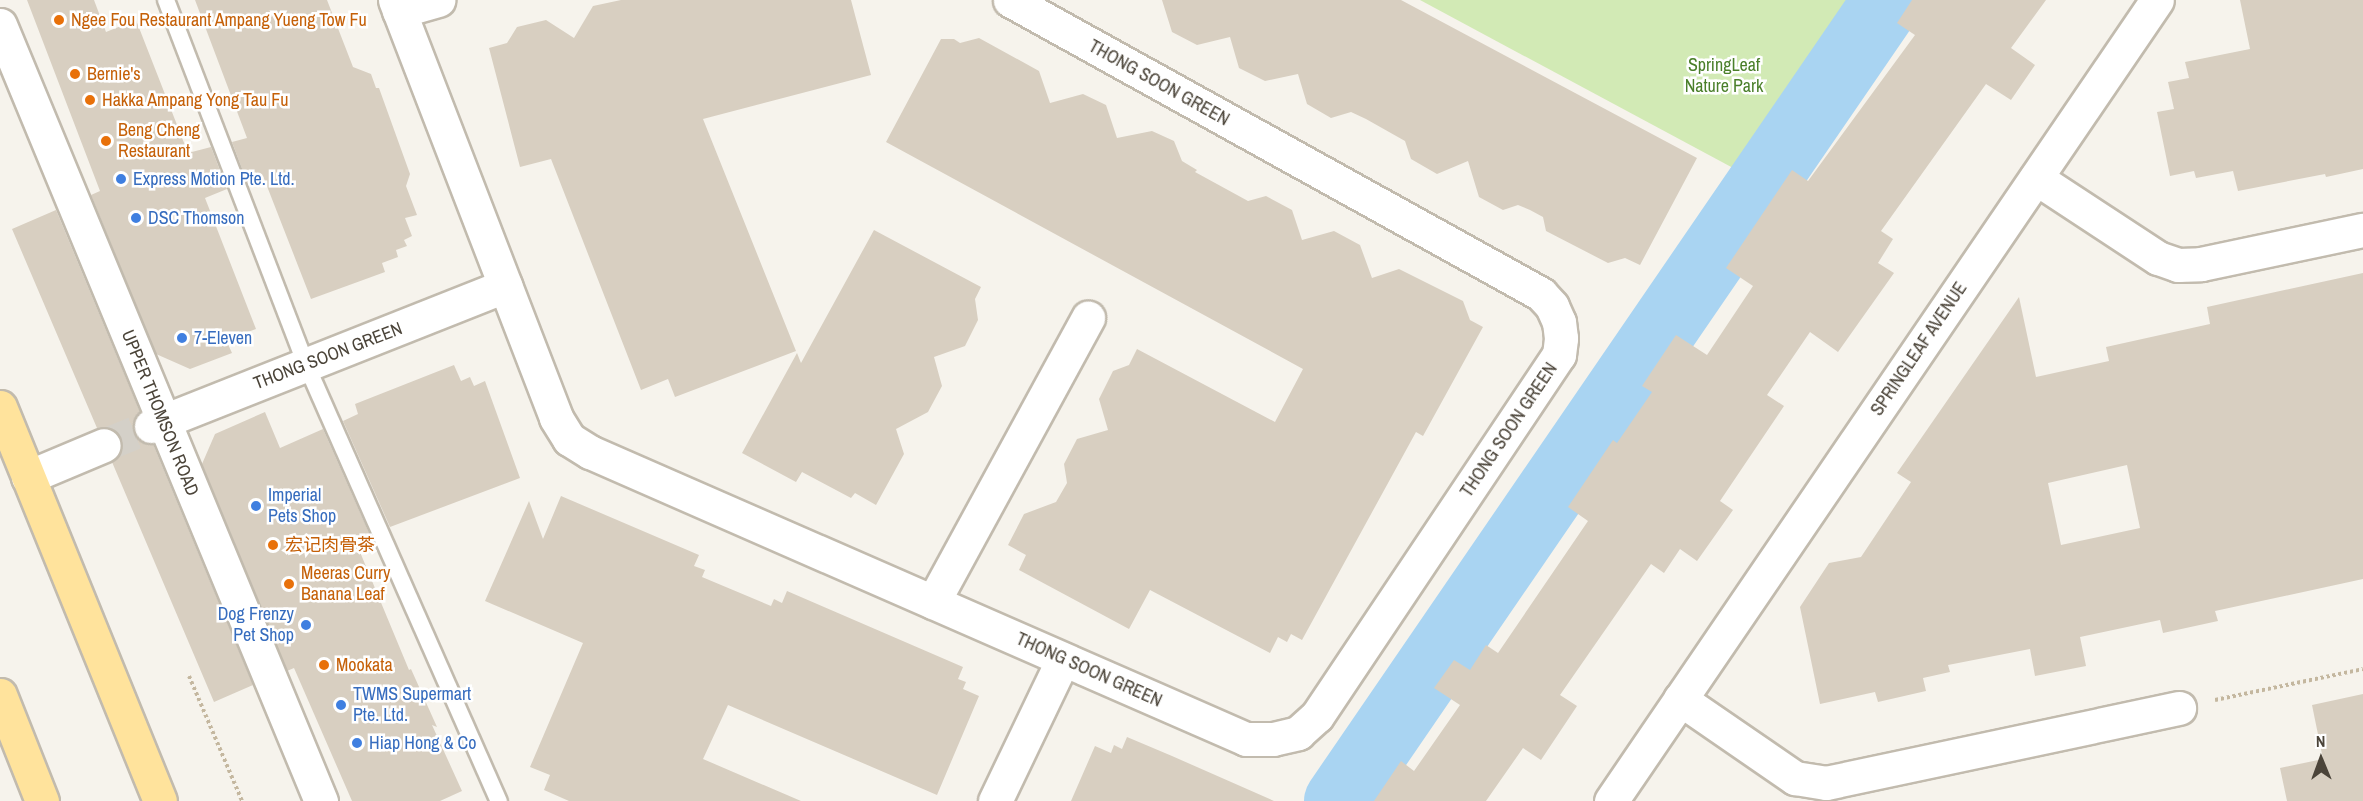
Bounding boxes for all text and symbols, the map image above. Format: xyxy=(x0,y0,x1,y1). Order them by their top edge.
place label: Ngee Fou Restaurant Ampang Yueng Tow Fu xyxy=(71,9,368,31)
marker: Ngee Fou Restaurant Ampang Yueng Tow Fu xyxy=(52,13,66,27)
street label: THONG SOON GREEN xyxy=(1085,35,1233,131)
park label: SpringLeaf Nature Park xyxy=(1685,55,1763,98)
place label: Bernie's xyxy=(87,63,141,85)
marker: Bernie's xyxy=(68,67,82,81)
place label: Hakka Ampang Yong Tau Fu xyxy=(102,89,290,111)
marker: Hakka Ampang Yong Tau Fu xyxy=(83,93,97,107)
place label: Beng Cheng Restaurant xyxy=(118,120,200,162)
marker: Beng Cheng Restaurant xyxy=(99,134,113,148)
place label: Express Motion Pte. Ltd. xyxy=(133,168,295,190)
marker: Express Motion Pte. Ltd. xyxy=(114,172,128,186)
place label: DSC Thomson xyxy=(148,207,245,229)
marker: DSC Thomson xyxy=(129,211,143,225)
street label: SPRINGLEAF AVENUE xyxy=(1866,278,1972,420)
street label: THONG SOON GREEN xyxy=(251,318,405,394)
street label: UPPER THOMSON ROAD xyxy=(117,327,203,499)
place label: 7-Eleven xyxy=(194,327,252,349)
marker: 7-Eleven xyxy=(175,331,189,345)
street label: THONG SOON GREEN xyxy=(1456,359,1562,501)
place label: Imperial Pets Shop xyxy=(268,485,336,528)
marker: Imperial Pets Shop xyxy=(249,499,263,513)
place label: 宏记肉骨茶 xyxy=(285,534,375,556)
marker: 宏记肉骨茶 xyxy=(266,538,280,552)
place label: Meeras Curry Banana Leaf xyxy=(301,563,390,606)
marker: Meeras Curry Banana Leaf xyxy=(282,577,296,591)
place label: Dog Frenzy Pet Shop xyxy=(218,604,294,646)
marker: Dog Frenzy Pet Shop xyxy=(299,618,313,632)
street label: THONG SOON GREEN xyxy=(1013,628,1165,712)
place label: Mookata xyxy=(336,654,393,676)
marker: Mookata xyxy=(317,658,331,672)
place label: TWMS Supermart Pte. Ltd. xyxy=(353,684,471,726)
marker: TWMS Supermart Pte. Ltd. xyxy=(334,698,348,712)
north arrow xyxy=(2291,729,2351,789)
text: N xyxy=(2316,730,2326,752)
place label: Hiap Hong & Co xyxy=(369,732,476,754)
marker: Hiap Hong & Co xyxy=(350,736,364,750)

